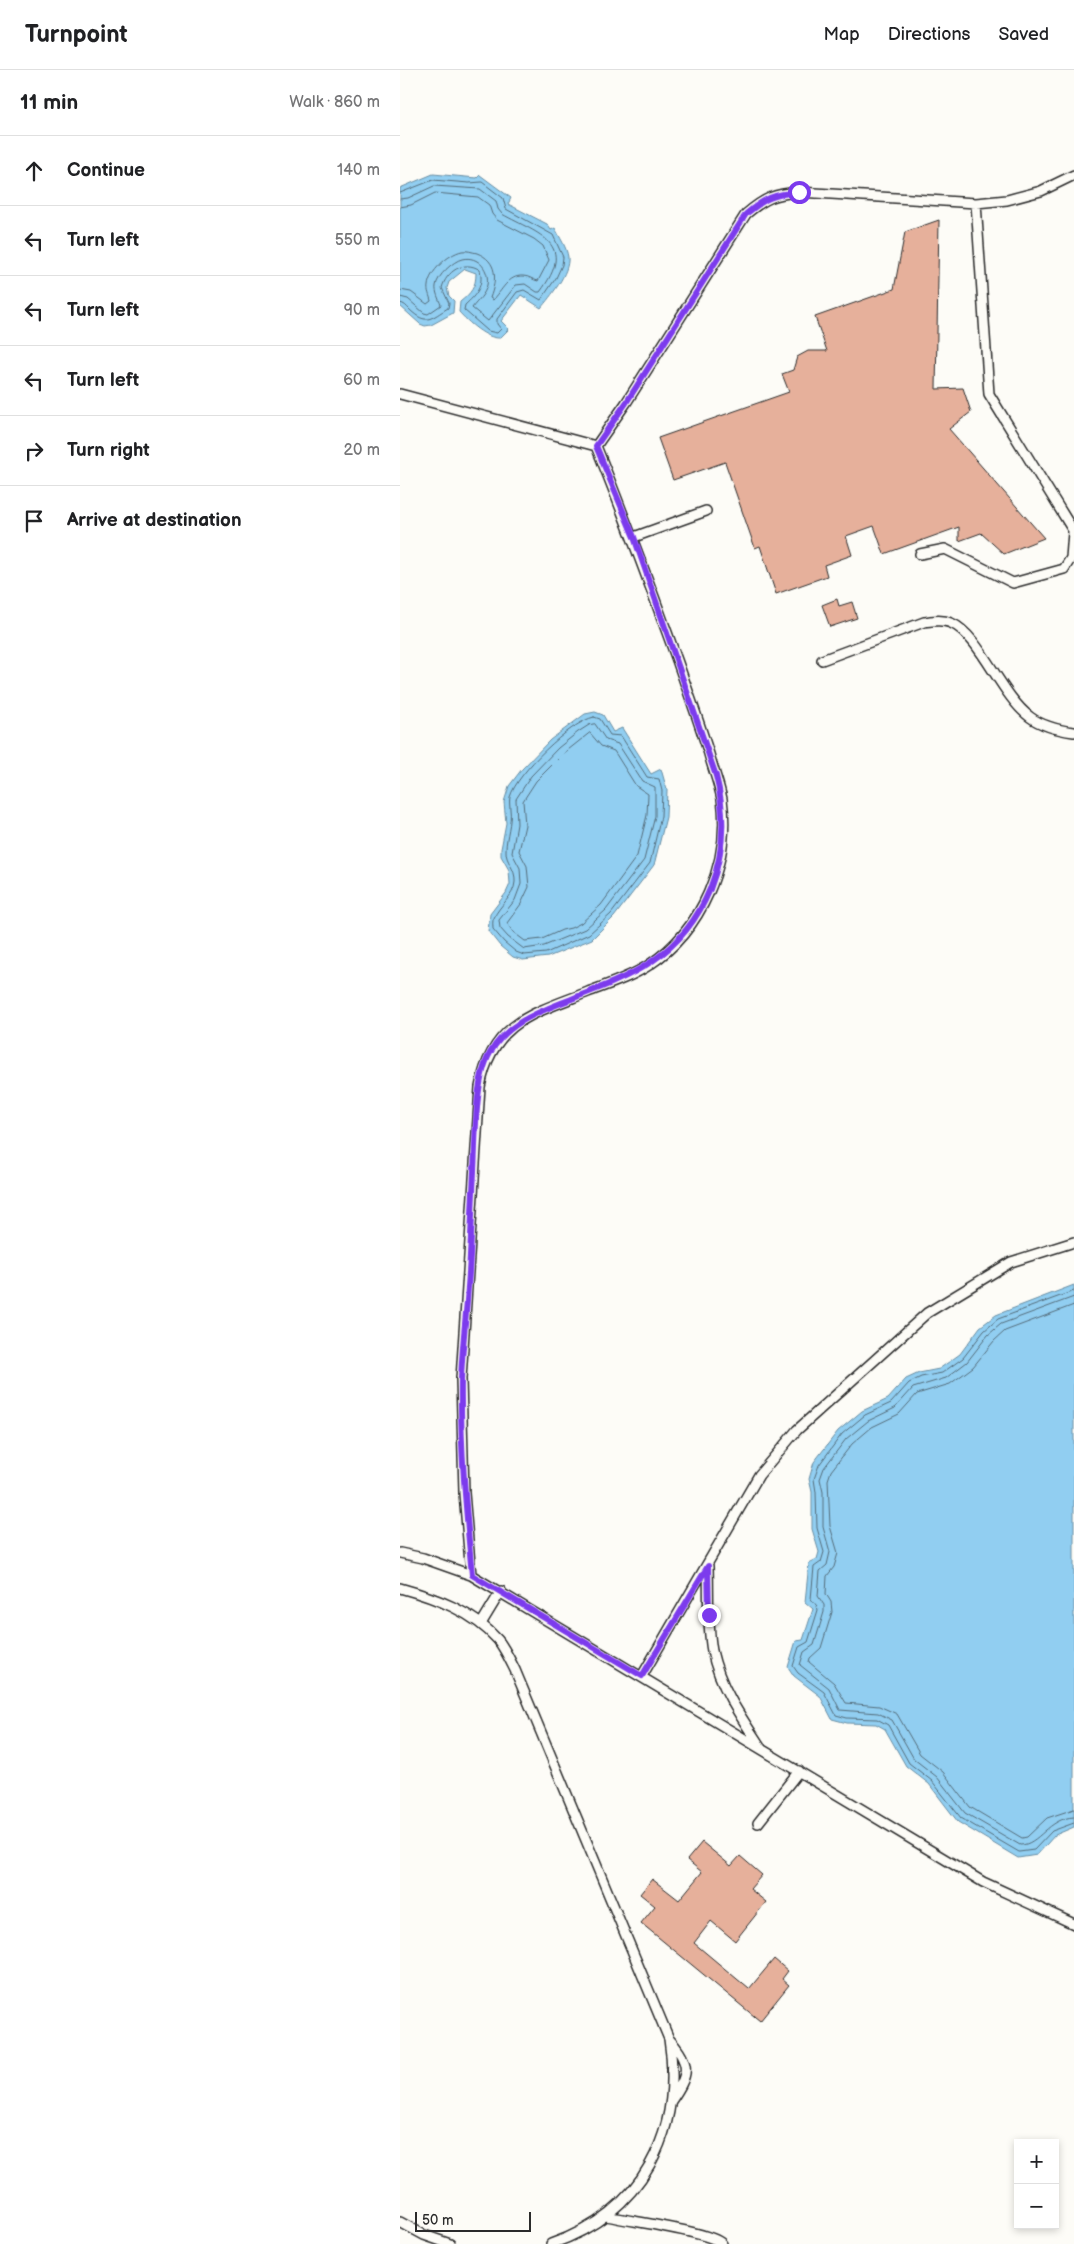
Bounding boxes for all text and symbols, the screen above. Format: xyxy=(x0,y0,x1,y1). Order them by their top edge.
text: Turnpoint xyxy=(25,20,128,49)
text: Map xyxy=(824,24,860,45)
text: Directions xyxy=(888,24,970,45)
text: Saved xyxy=(998,24,1049,45)
text: 11 min xyxy=(20,90,78,115)
text: Walk · 860 m xyxy=(289,93,380,112)
icon: ahead xyxy=(20,157,48,185)
text: Continue xyxy=(67,159,145,182)
text: 140 m xyxy=(337,161,380,180)
route start xyxy=(788,181,811,204)
icon: left xyxy=(20,227,48,255)
text: Turn left xyxy=(67,229,139,252)
text: 550 m xyxy=(335,231,380,250)
icon: left xyxy=(20,297,48,325)
text: Turn left xyxy=(67,299,139,322)
text: 90 m xyxy=(344,301,380,320)
icon: left xyxy=(20,367,48,395)
text: Turn left xyxy=(67,369,139,392)
text: 60 m xyxy=(343,371,380,390)
icon: right xyxy=(20,437,48,465)
text: Turn right xyxy=(67,439,150,462)
text: 20 m xyxy=(344,441,380,460)
icon: arrive xyxy=(20,507,48,535)
text: Arrive at destination xyxy=(67,509,242,532)
route end xyxy=(698,1604,721,1627)
map controls xyxy=(1014,2139,1059,2229)
button: + xyxy=(1014,2139,1059,2184)
button: − xyxy=(1014,2184,1059,2229)
scale bar xyxy=(415,2209,531,2232)
text: 50 m xyxy=(422,2212,454,2229)

